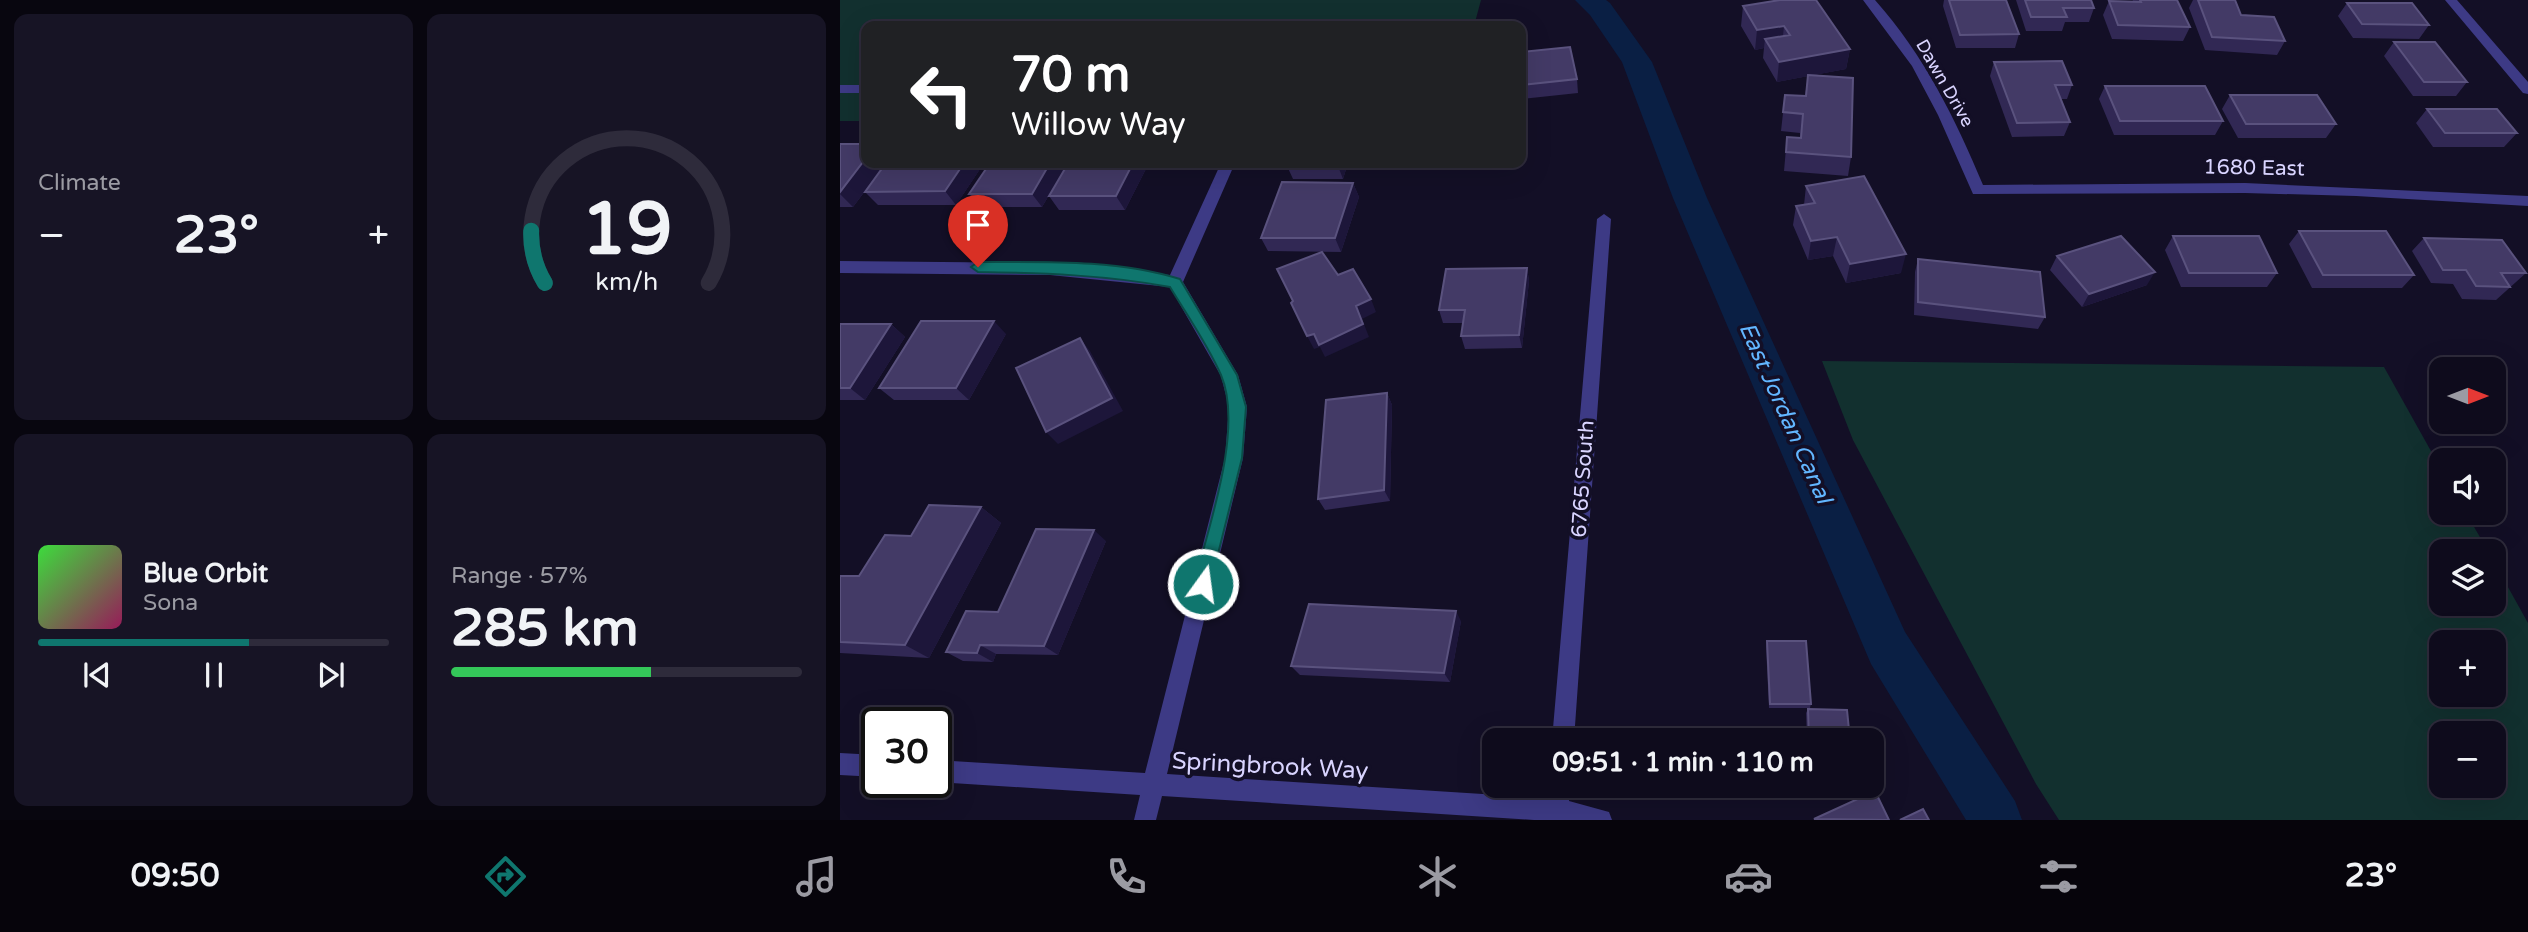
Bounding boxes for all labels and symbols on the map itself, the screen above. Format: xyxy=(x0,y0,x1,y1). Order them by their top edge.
street label: Dawn Drive xyxy=(1911,35,1979,131)
street label: 1680 East xyxy=(2203,155,2305,181)
pin xyxy=(948,195,1008,267)
water label: East Jordan Canal xyxy=(1732,318,1838,510)
north arrow xyxy=(2429,357,2506,434)
street label: 6765 South xyxy=(1566,420,1600,538)
position arrow xyxy=(1166,547,1240,621)
speed limit sign: 30 xyxy=(861,707,952,798)
street label: Springbrook Way xyxy=(1171,746,1369,786)

